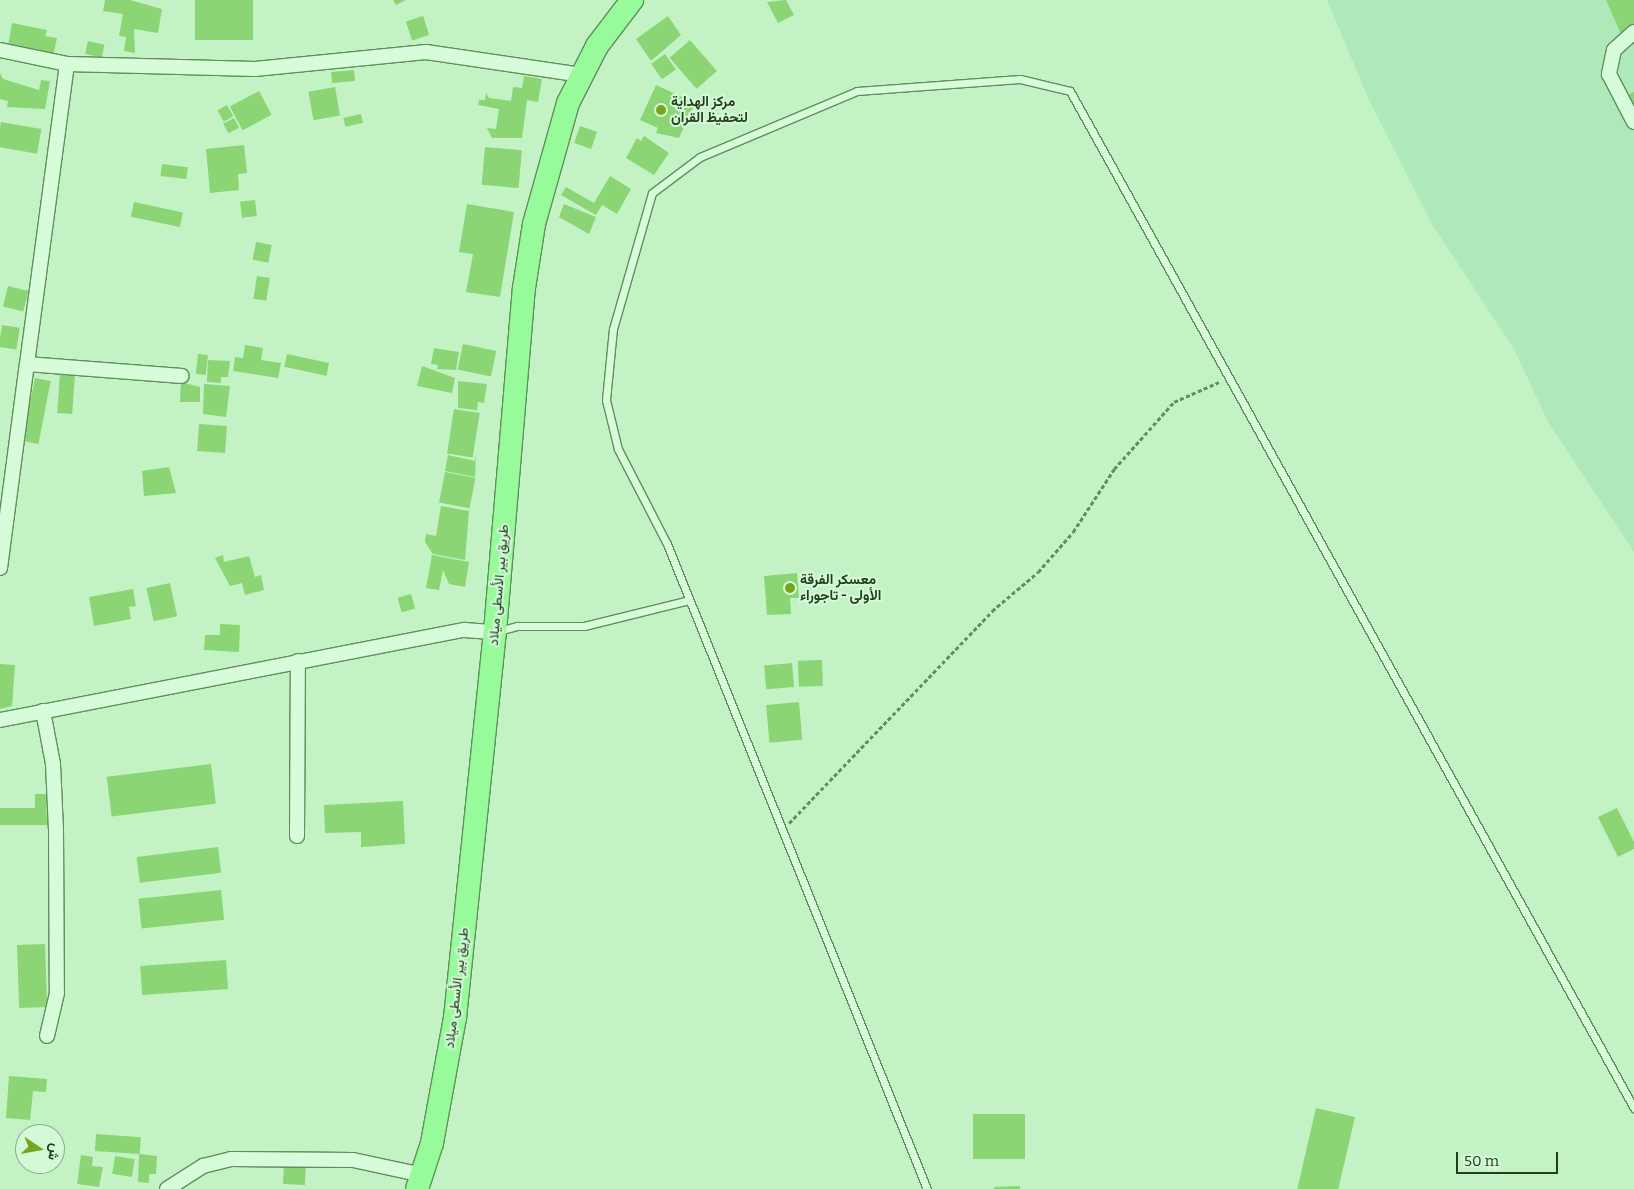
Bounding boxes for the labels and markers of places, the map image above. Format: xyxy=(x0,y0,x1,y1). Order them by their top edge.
place label: مركز الهداية لتحفيظ القران xyxy=(671,94,748,126)
marker: مركز الهداية لتحفيظ القران xyxy=(655,104,667,116)
place label: معسكر الفرقة الأولى - تاجوراء xyxy=(800,572,881,604)
marker: معسكر الفرقة الأولى - تاجوراء xyxy=(784,582,796,594)

